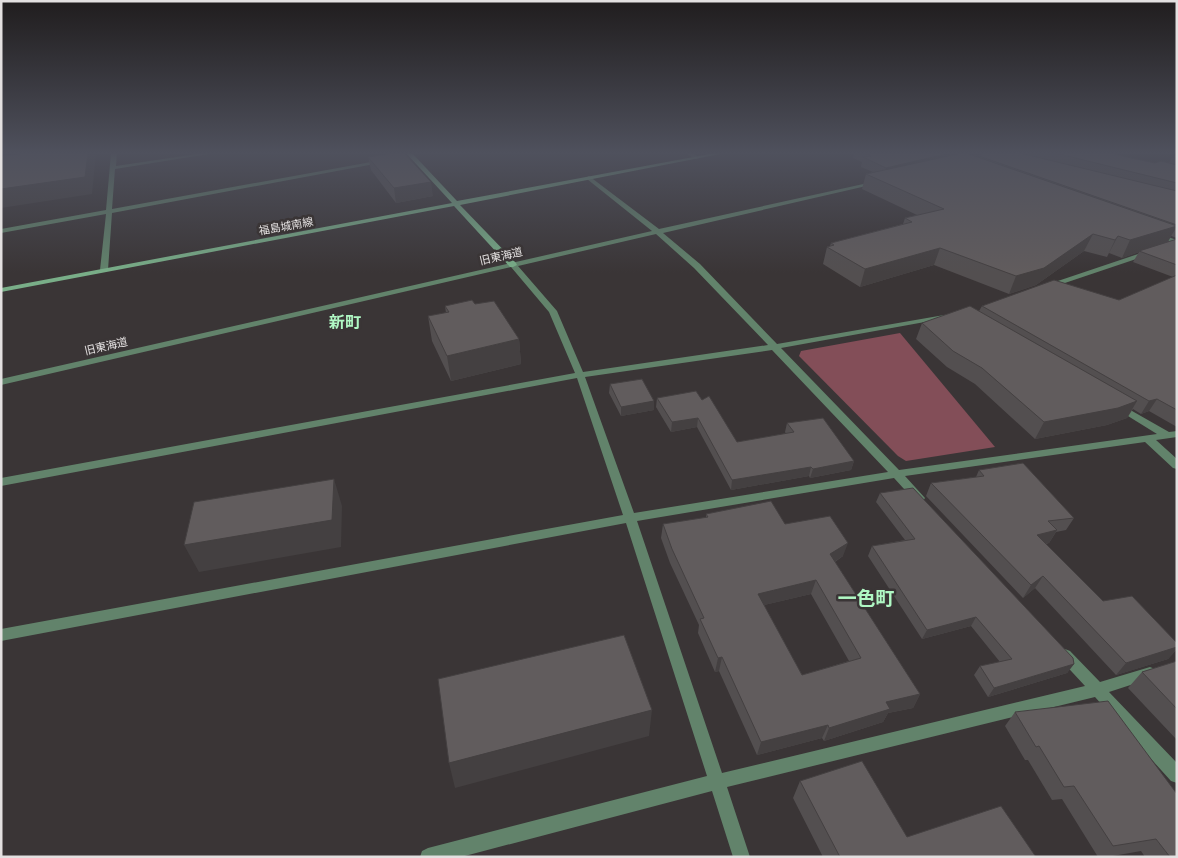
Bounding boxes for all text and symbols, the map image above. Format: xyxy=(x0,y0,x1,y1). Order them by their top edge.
street label: 福島城南線 xyxy=(258,214,314,237)
street label: 旧東海道 xyxy=(478,244,524,267)
district label: 新町 xyxy=(329,312,361,331)
street label: 旧東海道 xyxy=(83,334,129,357)
district label: 一色町 xyxy=(837,586,895,609)

